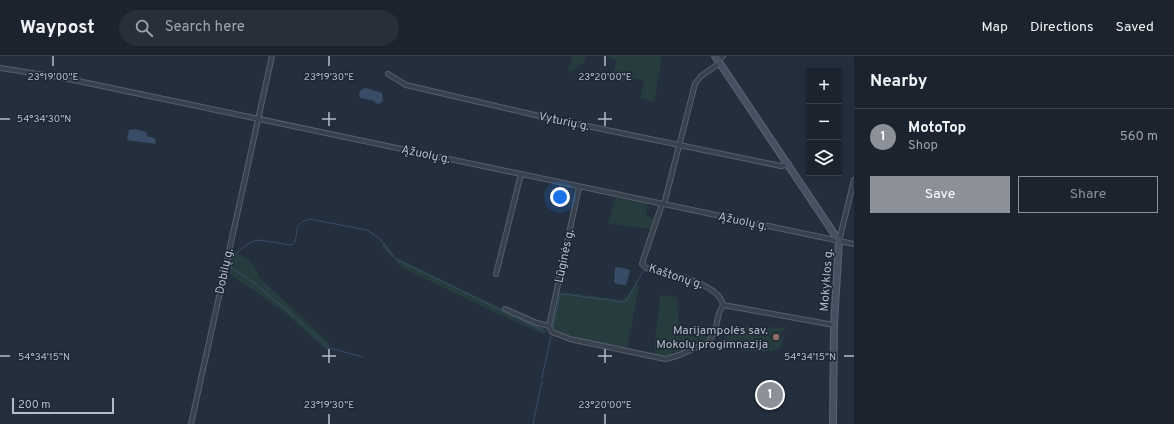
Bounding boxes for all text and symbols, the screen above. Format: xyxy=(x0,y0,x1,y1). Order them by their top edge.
search box xyxy=(119,10,399,46)
text: Waypost xyxy=(20,16,95,40)
icon: search xyxy=(133,17,155,39)
text: Search here xyxy=(165,18,245,37)
text: Map xyxy=(982,19,1008,36)
text: Directions xyxy=(1030,19,1094,36)
text: Saved xyxy=(1116,19,1154,36)
map controls xyxy=(806,68,842,176)
button: + xyxy=(806,68,842,104)
text: 23°19'00"E xyxy=(28,71,78,84)
text: 23°19'30"E xyxy=(304,71,354,84)
text: 23°20'00"E xyxy=(578,71,632,84)
text: Nearby xyxy=(870,71,927,93)
button: − xyxy=(806,104,842,140)
street label: Vyturių g. xyxy=(537,109,591,135)
text: 54°34'30"N xyxy=(17,113,71,126)
text: MotoTop xyxy=(908,119,966,138)
text: 1 xyxy=(880,129,886,145)
text: 560 m xyxy=(1120,129,1158,145)
text: Shop xyxy=(908,138,938,154)
button: layers xyxy=(806,140,842,176)
street label: Ąžuolų g. xyxy=(400,142,452,168)
button: Save xyxy=(870,176,1010,213)
button: Share xyxy=(1018,176,1158,213)
your location xyxy=(550,187,570,207)
street label: Ąžuolų g. xyxy=(717,209,769,235)
street label: Lūginės g. xyxy=(551,228,579,285)
street label: Dobilų g. xyxy=(212,246,238,296)
street label: Mokyklos g. xyxy=(817,248,837,312)
street label: Kaštonų g. xyxy=(646,261,705,293)
place label: Marijampolės sav. Mokolų progimnazija xyxy=(656,323,768,353)
marker: Marijampolės sav. Mokolų progimnazija xyxy=(771,332,781,342)
text: 54°34'15"N xyxy=(18,351,70,364)
text: 54°34'15"N xyxy=(784,351,836,364)
pin: 1 xyxy=(757,380,783,410)
scale bar xyxy=(12,396,114,415)
text: 200 m xyxy=(18,398,51,412)
text: 23°19'30"E xyxy=(304,399,354,412)
text: 23°20'00"E xyxy=(578,399,632,412)

